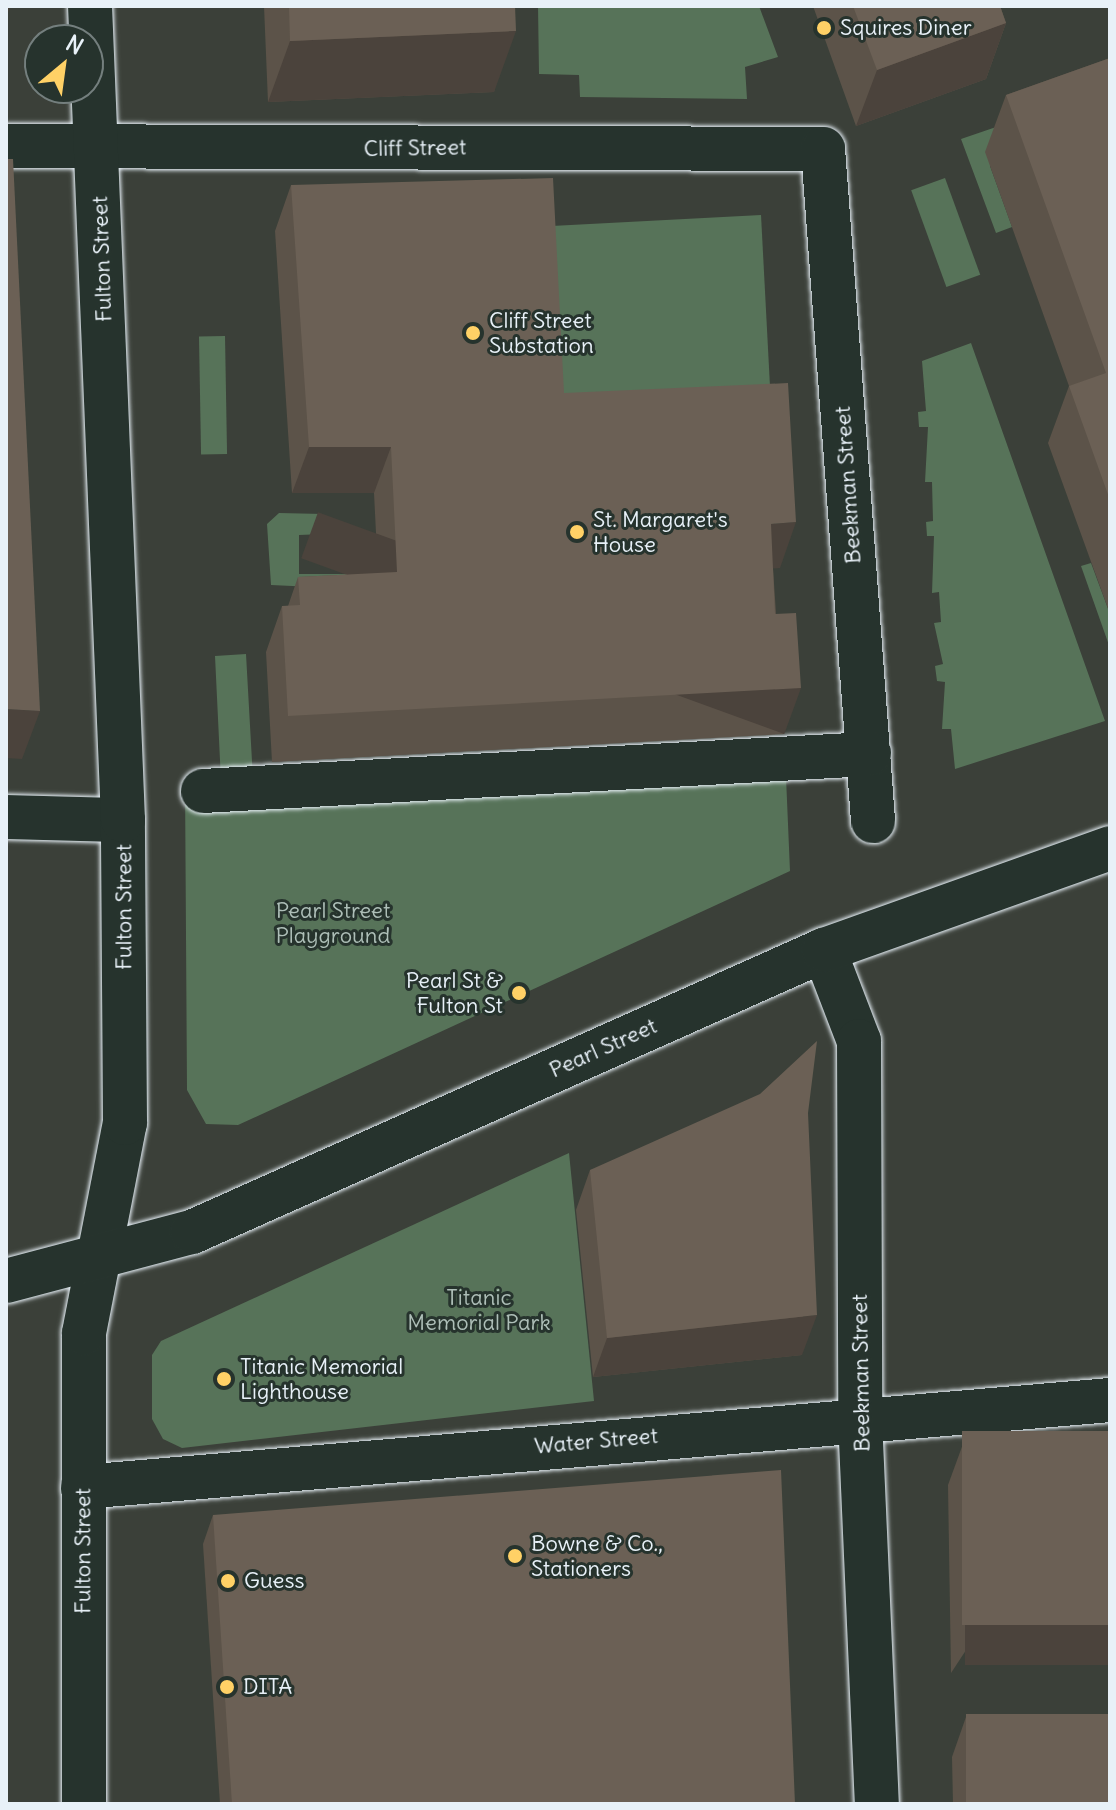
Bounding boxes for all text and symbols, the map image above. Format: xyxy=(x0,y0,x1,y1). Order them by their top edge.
place label: Squires Diner xyxy=(840,15,972,41)
marker: Squires Diner xyxy=(815,19,833,37)
north arrow xyxy=(24,24,104,104)
text: N xyxy=(61,29,88,61)
street label: Cliff Street xyxy=(363,134,467,162)
street label: Fulton Street xyxy=(87,196,117,322)
place label: Cliff Street Substation xyxy=(489,307,594,358)
marker: Cliff Street Substation xyxy=(464,324,482,342)
street label: Beekman Street xyxy=(829,405,867,565)
place label: St. Margaret's House xyxy=(593,506,728,558)
marker: St. Margaret's House xyxy=(568,523,586,541)
street label: Fulton Street xyxy=(111,844,137,970)
park label: Pearl Street Playground xyxy=(275,897,391,948)
place label: Pearl St & Fulton St xyxy=(406,967,503,1018)
marker: Pearl St & Fulton St xyxy=(510,984,528,1002)
street label: Pearl Street xyxy=(545,1013,661,1083)
park label: Titanic Memorial Park xyxy=(407,1284,551,1336)
street label: Beekman Street xyxy=(846,1294,876,1452)
place label: Titanic Memorial Lighthouse xyxy=(240,1353,403,1404)
marker: Titanic Memorial Lighthouse xyxy=(215,1370,233,1388)
street label: Water Street xyxy=(533,1422,659,1460)
street label: Fulton Street xyxy=(70,1488,96,1614)
place label: Bowne & Co., Stationers xyxy=(531,1530,663,1582)
marker: Bowne & Co., Stationers xyxy=(506,1547,524,1565)
place label: Guess xyxy=(244,1568,304,1594)
marker: Guess xyxy=(219,1572,237,1590)
place label: DITA xyxy=(243,1674,292,1700)
marker: DITA xyxy=(218,1678,236,1696)

